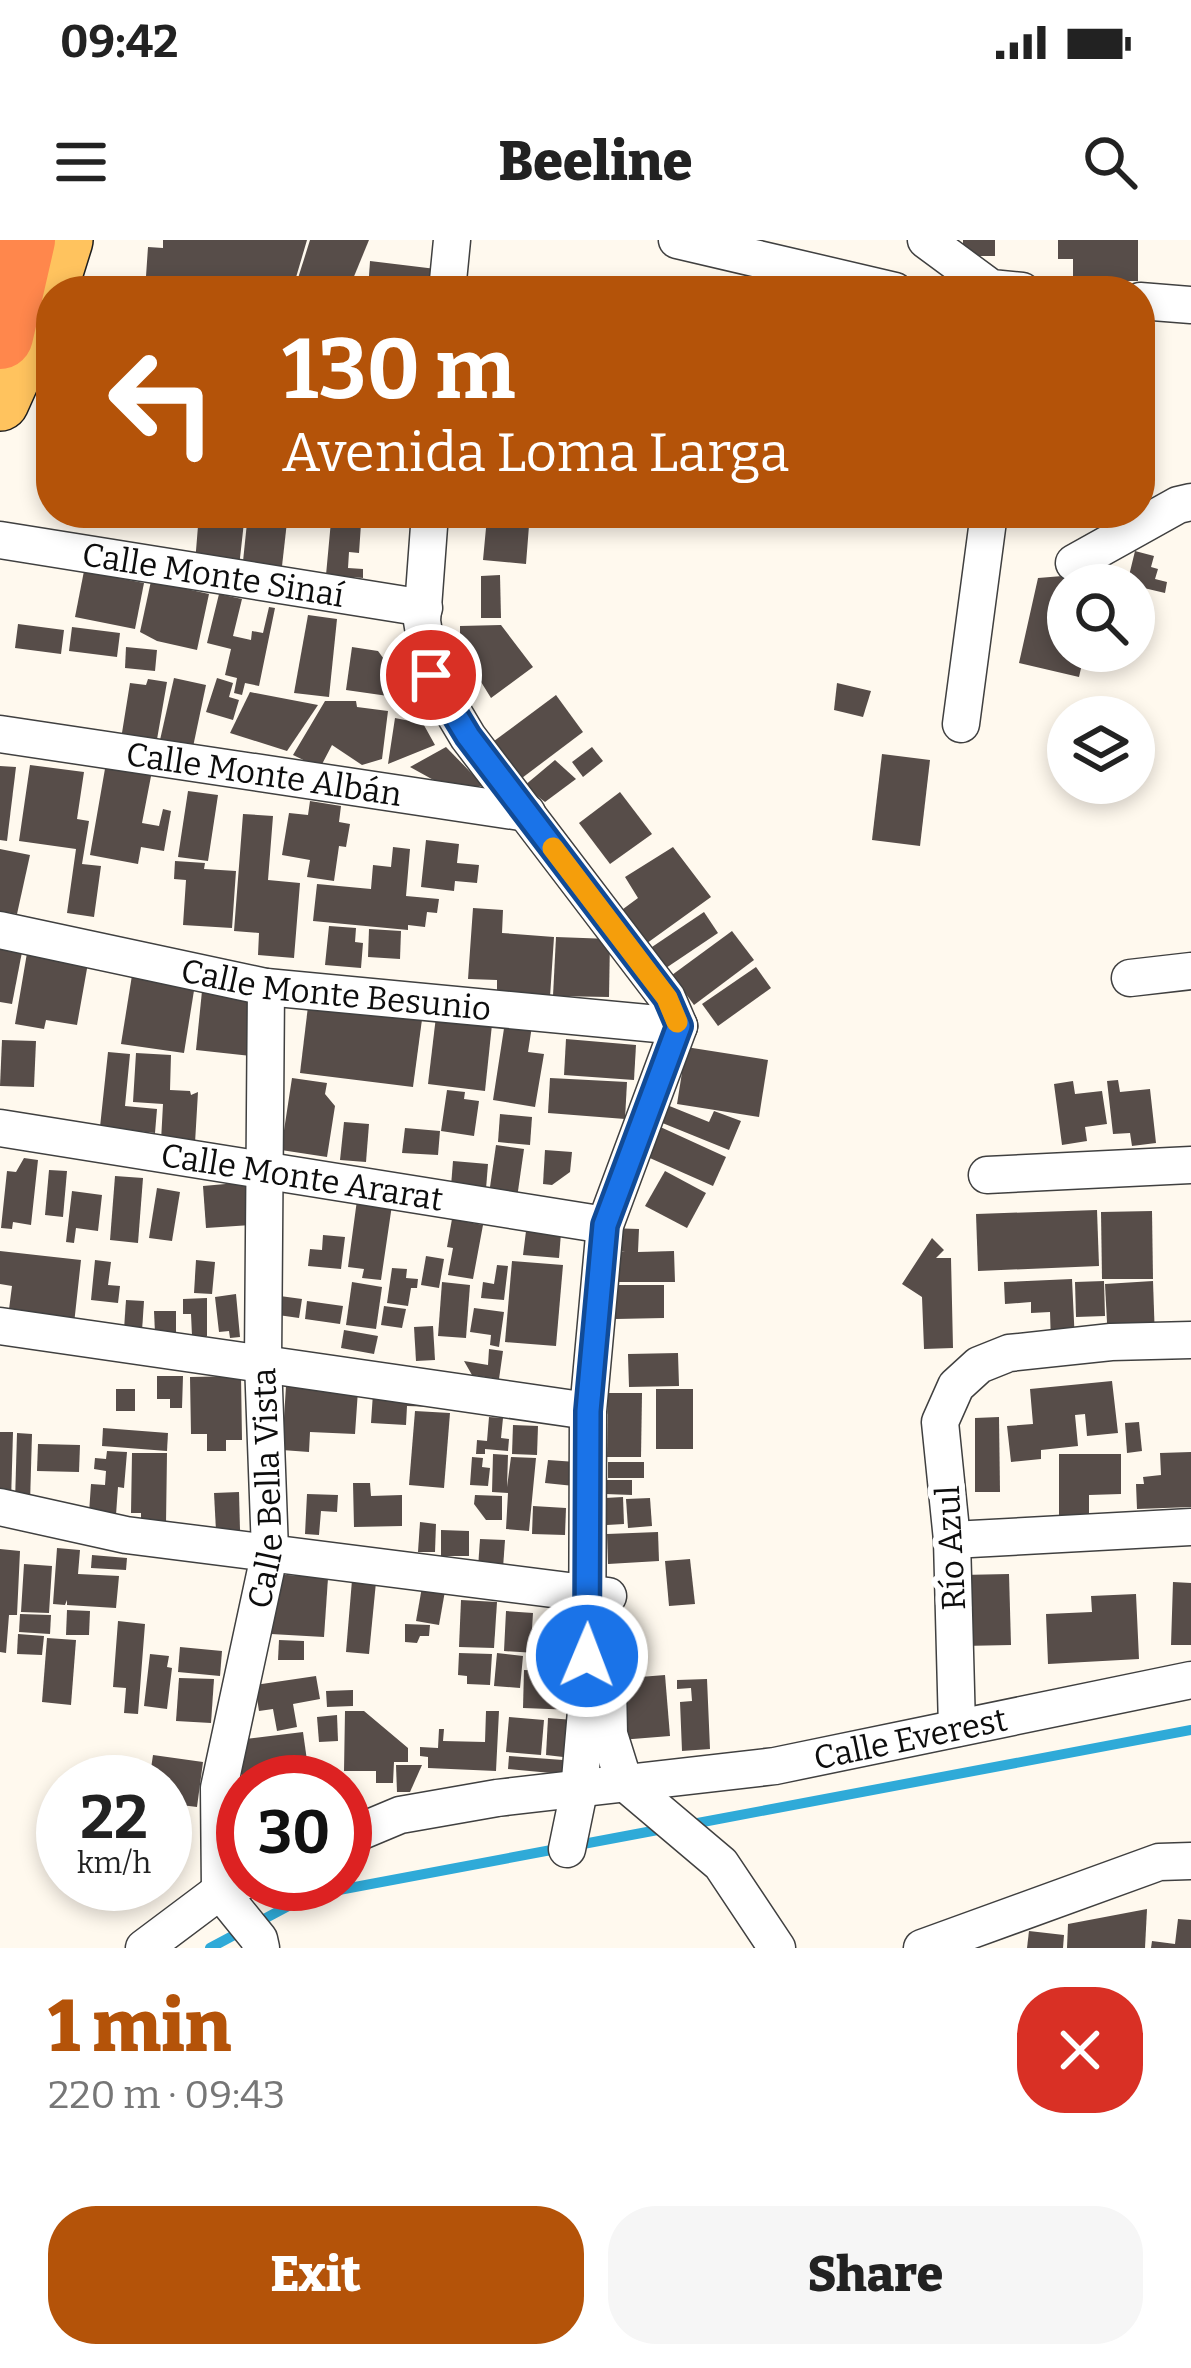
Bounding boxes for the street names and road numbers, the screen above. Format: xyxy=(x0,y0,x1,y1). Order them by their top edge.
street label: Calle Monte Sinaí xyxy=(79,534,347,616)
street label: Calle Monte Albán xyxy=(124,734,404,815)
street label: Calle Monte Besunio xyxy=(177,950,493,1029)
street label: Calle Monte Ararat xyxy=(158,1135,446,1220)
street label: Calle Bella Vista xyxy=(239,1367,291,1612)
street label: Río Azul xyxy=(928,1484,974,1611)
street label: Calle Everest xyxy=(810,1700,1011,1778)

